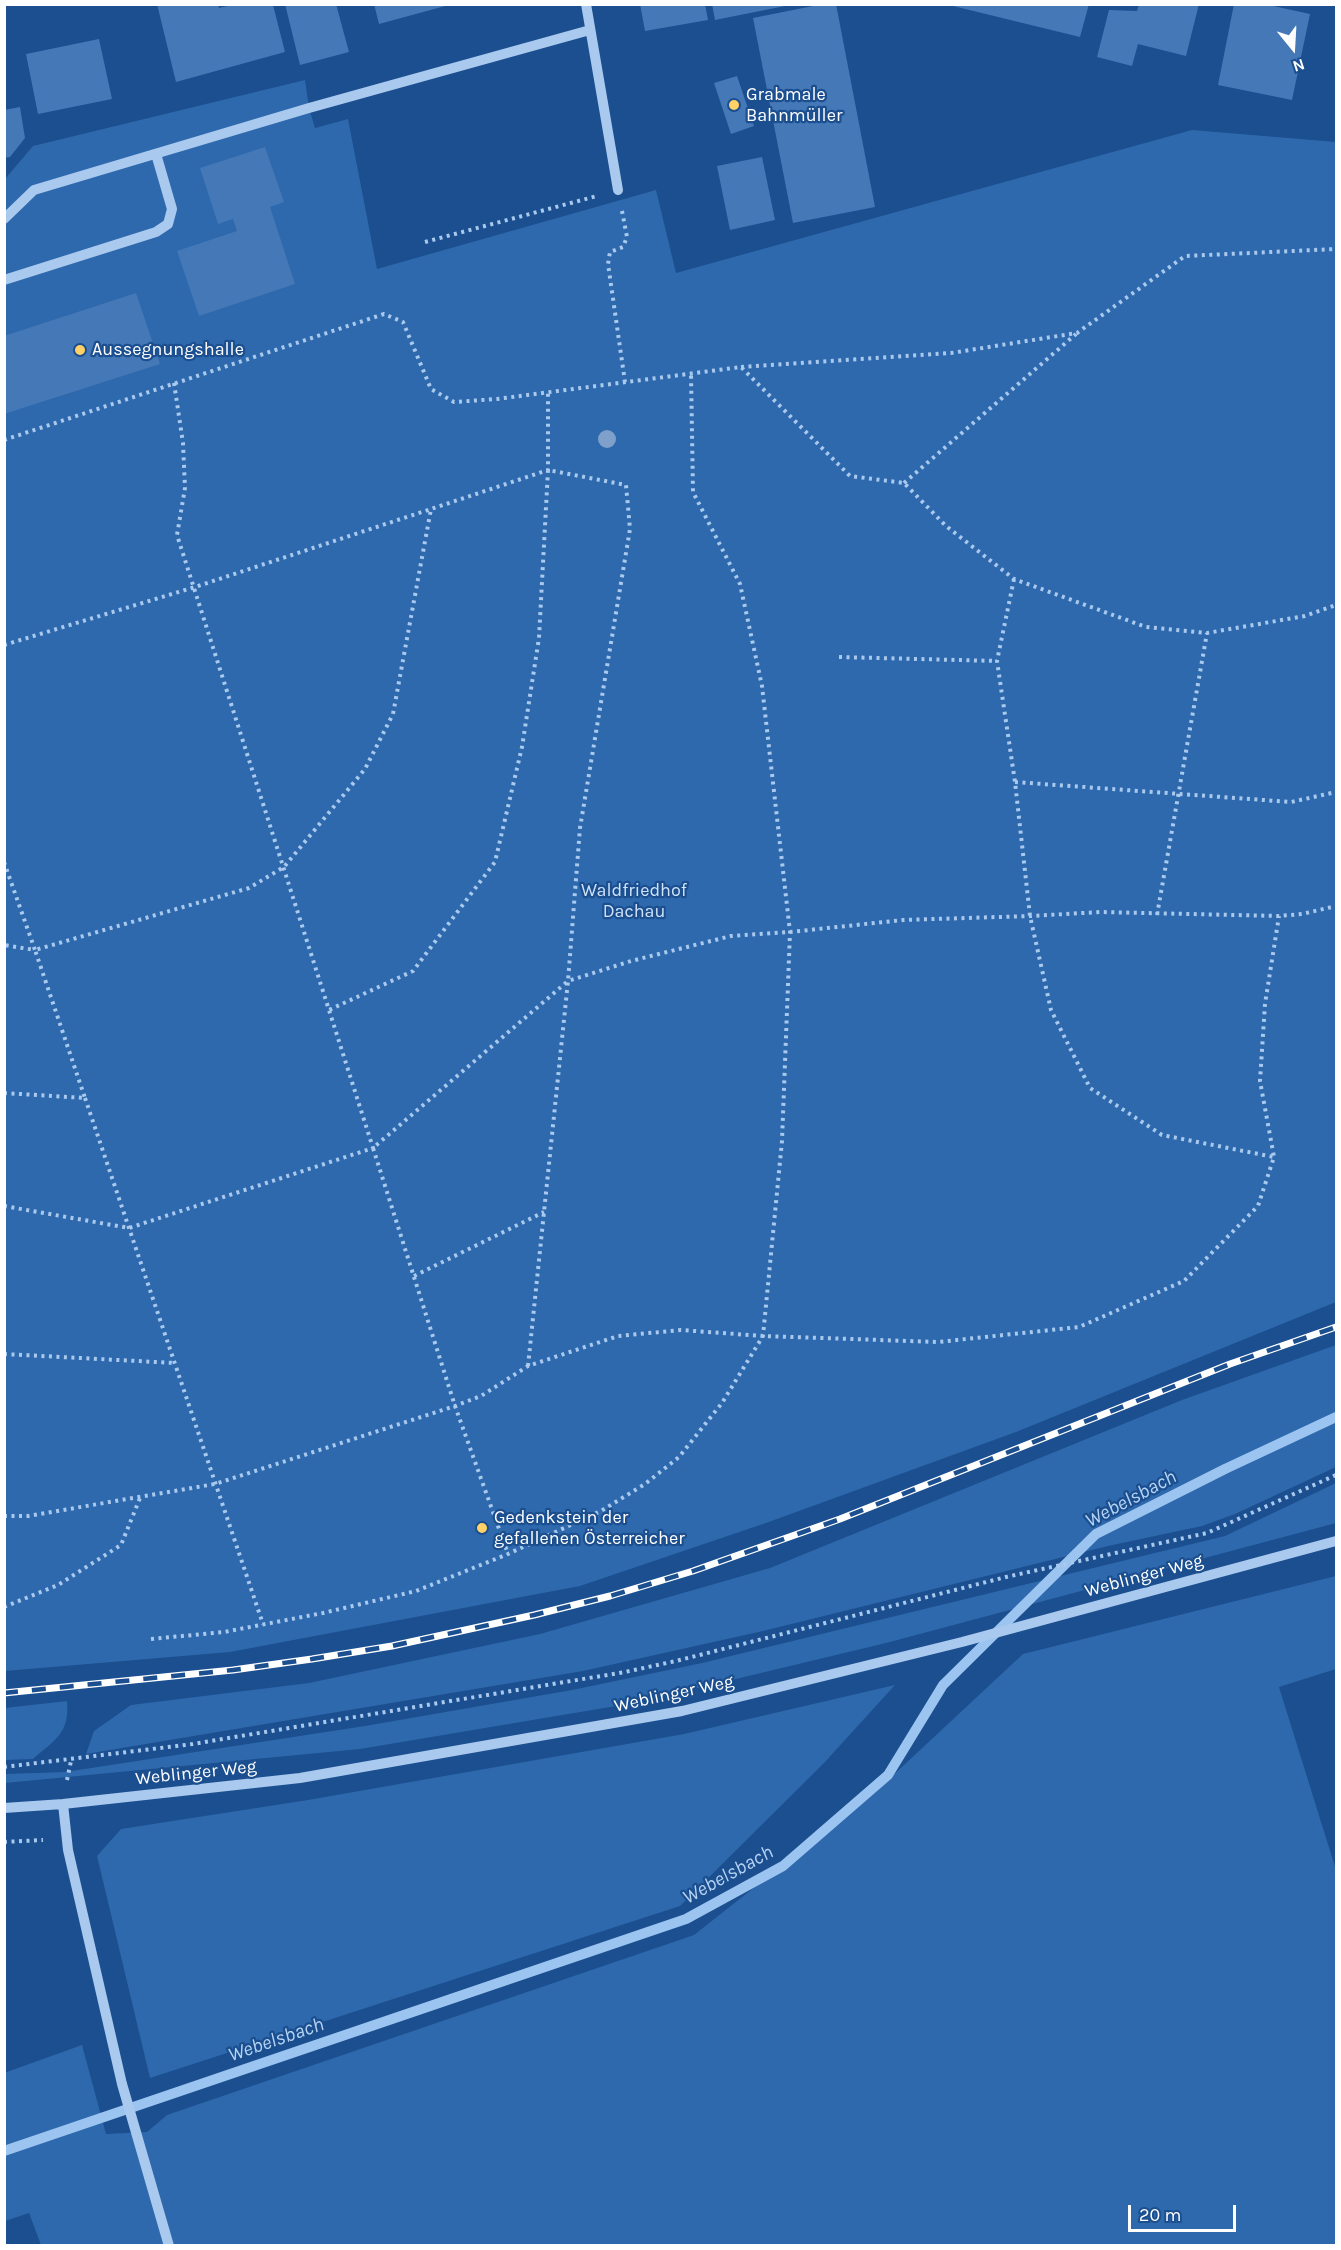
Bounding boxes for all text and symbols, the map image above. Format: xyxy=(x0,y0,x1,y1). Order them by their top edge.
north arrow xyxy=(1263,18,1323,78)
text: N xyxy=(1290,55,1307,76)
place label: Grabmale Bahnmüller xyxy=(746,84,842,127)
marker: Grabmale Bahnmüller xyxy=(727,98,741,112)
place label: Aussegnungshalle xyxy=(92,339,244,361)
marker: Aussegnungshalle xyxy=(73,343,87,357)
park label: Waldfriedhof Dachau xyxy=(581,880,687,922)
water label: Webelsbach xyxy=(1081,1465,1181,1533)
place label: Gedenkstein der gefallenen Österreicher xyxy=(494,1507,685,1550)
marker: Gedenkstein der gefallenen Österreicher xyxy=(475,1521,489,1535)
street label: Weblinger Weg xyxy=(1082,1550,1206,1602)
street label: Weblinger Weg xyxy=(612,1671,736,1717)
street label: Weblinger Weg xyxy=(134,1756,258,1790)
water label: Webelsbach xyxy=(679,1840,777,1910)
water label: Webelsbach xyxy=(225,2012,327,2068)
scale bar xyxy=(1131,2193,1239,2231)
text: 20 m xyxy=(1139,2204,1181,2226)

